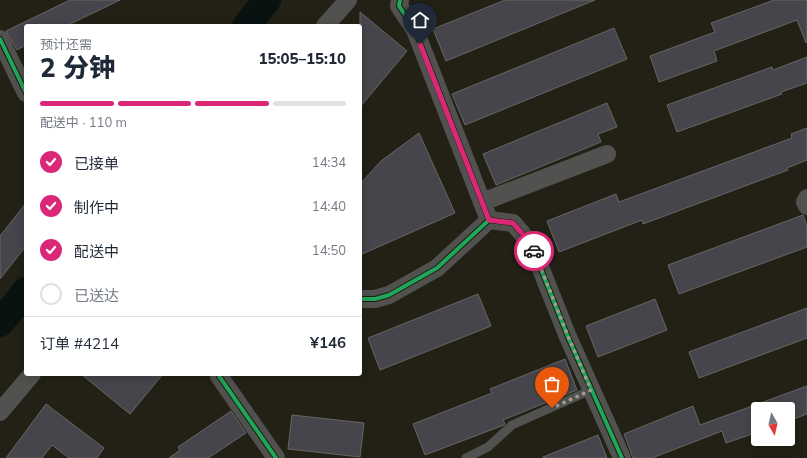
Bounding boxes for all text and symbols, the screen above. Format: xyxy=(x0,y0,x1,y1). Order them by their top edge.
pin xyxy=(403,3,437,44)
icon: home xyxy=(409,9,431,31)
text: 预计还需 xyxy=(40,36,92,52)
text: 15:05–15:10 xyxy=(259,49,346,68)
text: 2 分钟 xyxy=(40,51,115,84)
text: 配送中 · 110 m xyxy=(40,114,127,130)
icon: check xyxy=(40,151,62,173)
text: 已接单 xyxy=(74,154,119,173)
text: 14:34 xyxy=(312,154,346,170)
icon: check xyxy=(40,195,62,217)
text: 制作中 xyxy=(74,198,119,217)
text: 14:40 xyxy=(312,198,346,214)
courier xyxy=(514,231,554,271)
icon: check xyxy=(40,239,62,261)
icon: car xyxy=(523,240,545,262)
text: 配送中 xyxy=(74,242,119,261)
text: 14:50 xyxy=(312,242,346,258)
text: 已送达 xyxy=(74,286,119,305)
text: ¥146 xyxy=(310,333,346,352)
text: 订单 #4214 xyxy=(40,334,119,353)
pin xyxy=(535,367,569,408)
icon: bag xyxy=(541,373,563,395)
north arrow xyxy=(751,402,795,446)
map controls xyxy=(751,402,795,446)

